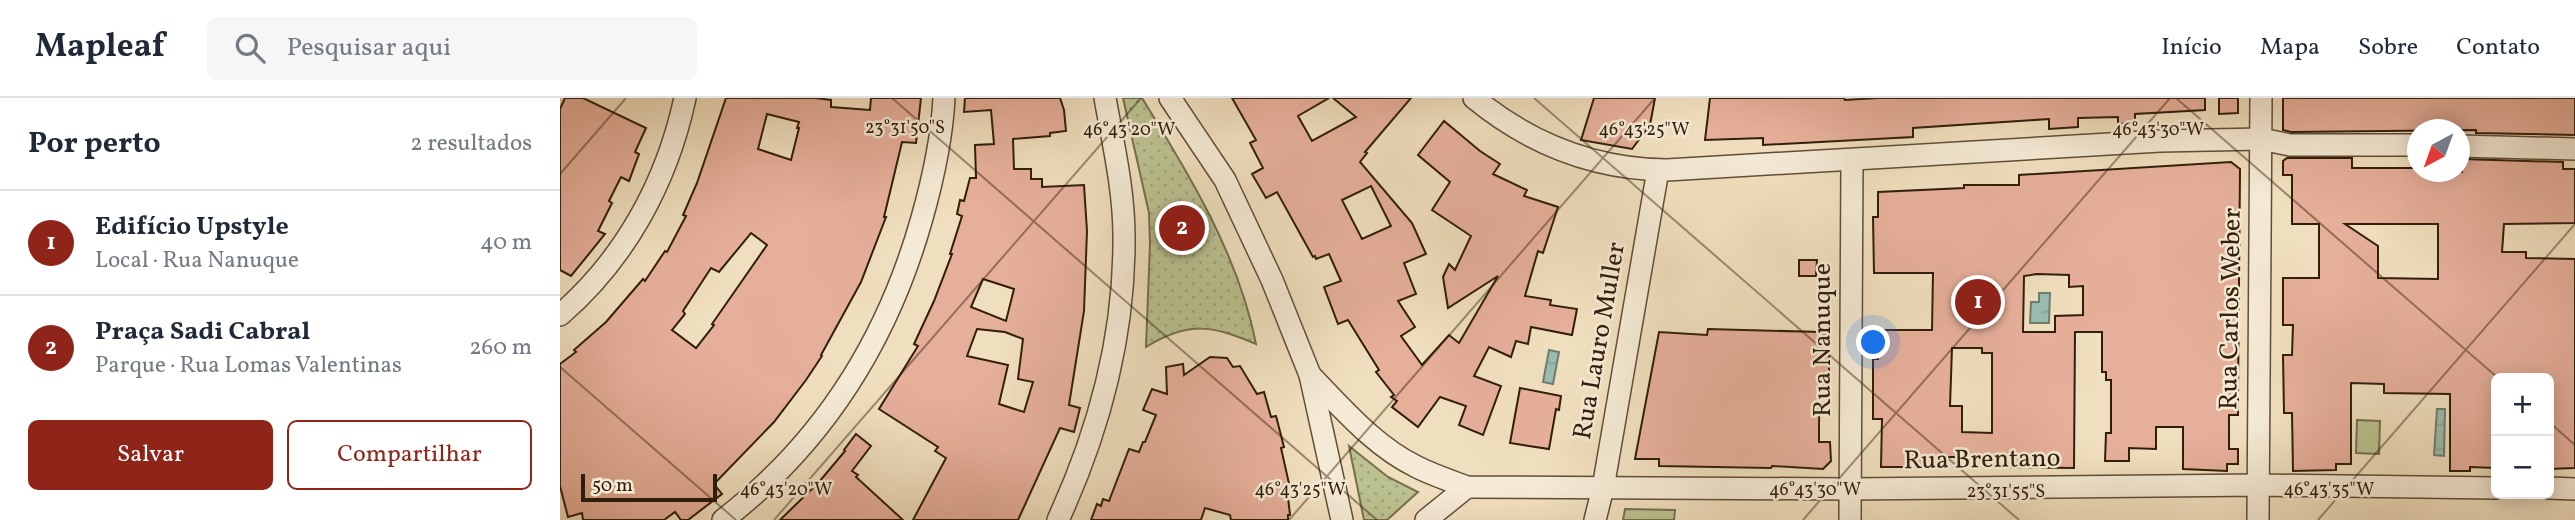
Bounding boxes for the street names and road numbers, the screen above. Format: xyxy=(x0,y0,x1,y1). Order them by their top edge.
street label: Rua Carlos Weber xyxy=(2211,207,2251,410)
street label: Rua Lauro Muller xyxy=(1565,239,1635,443)
street label: Rua Nanuque xyxy=(1805,263,1841,417)
street label: Rua Brentano xyxy=(1903,441,2061,479)

